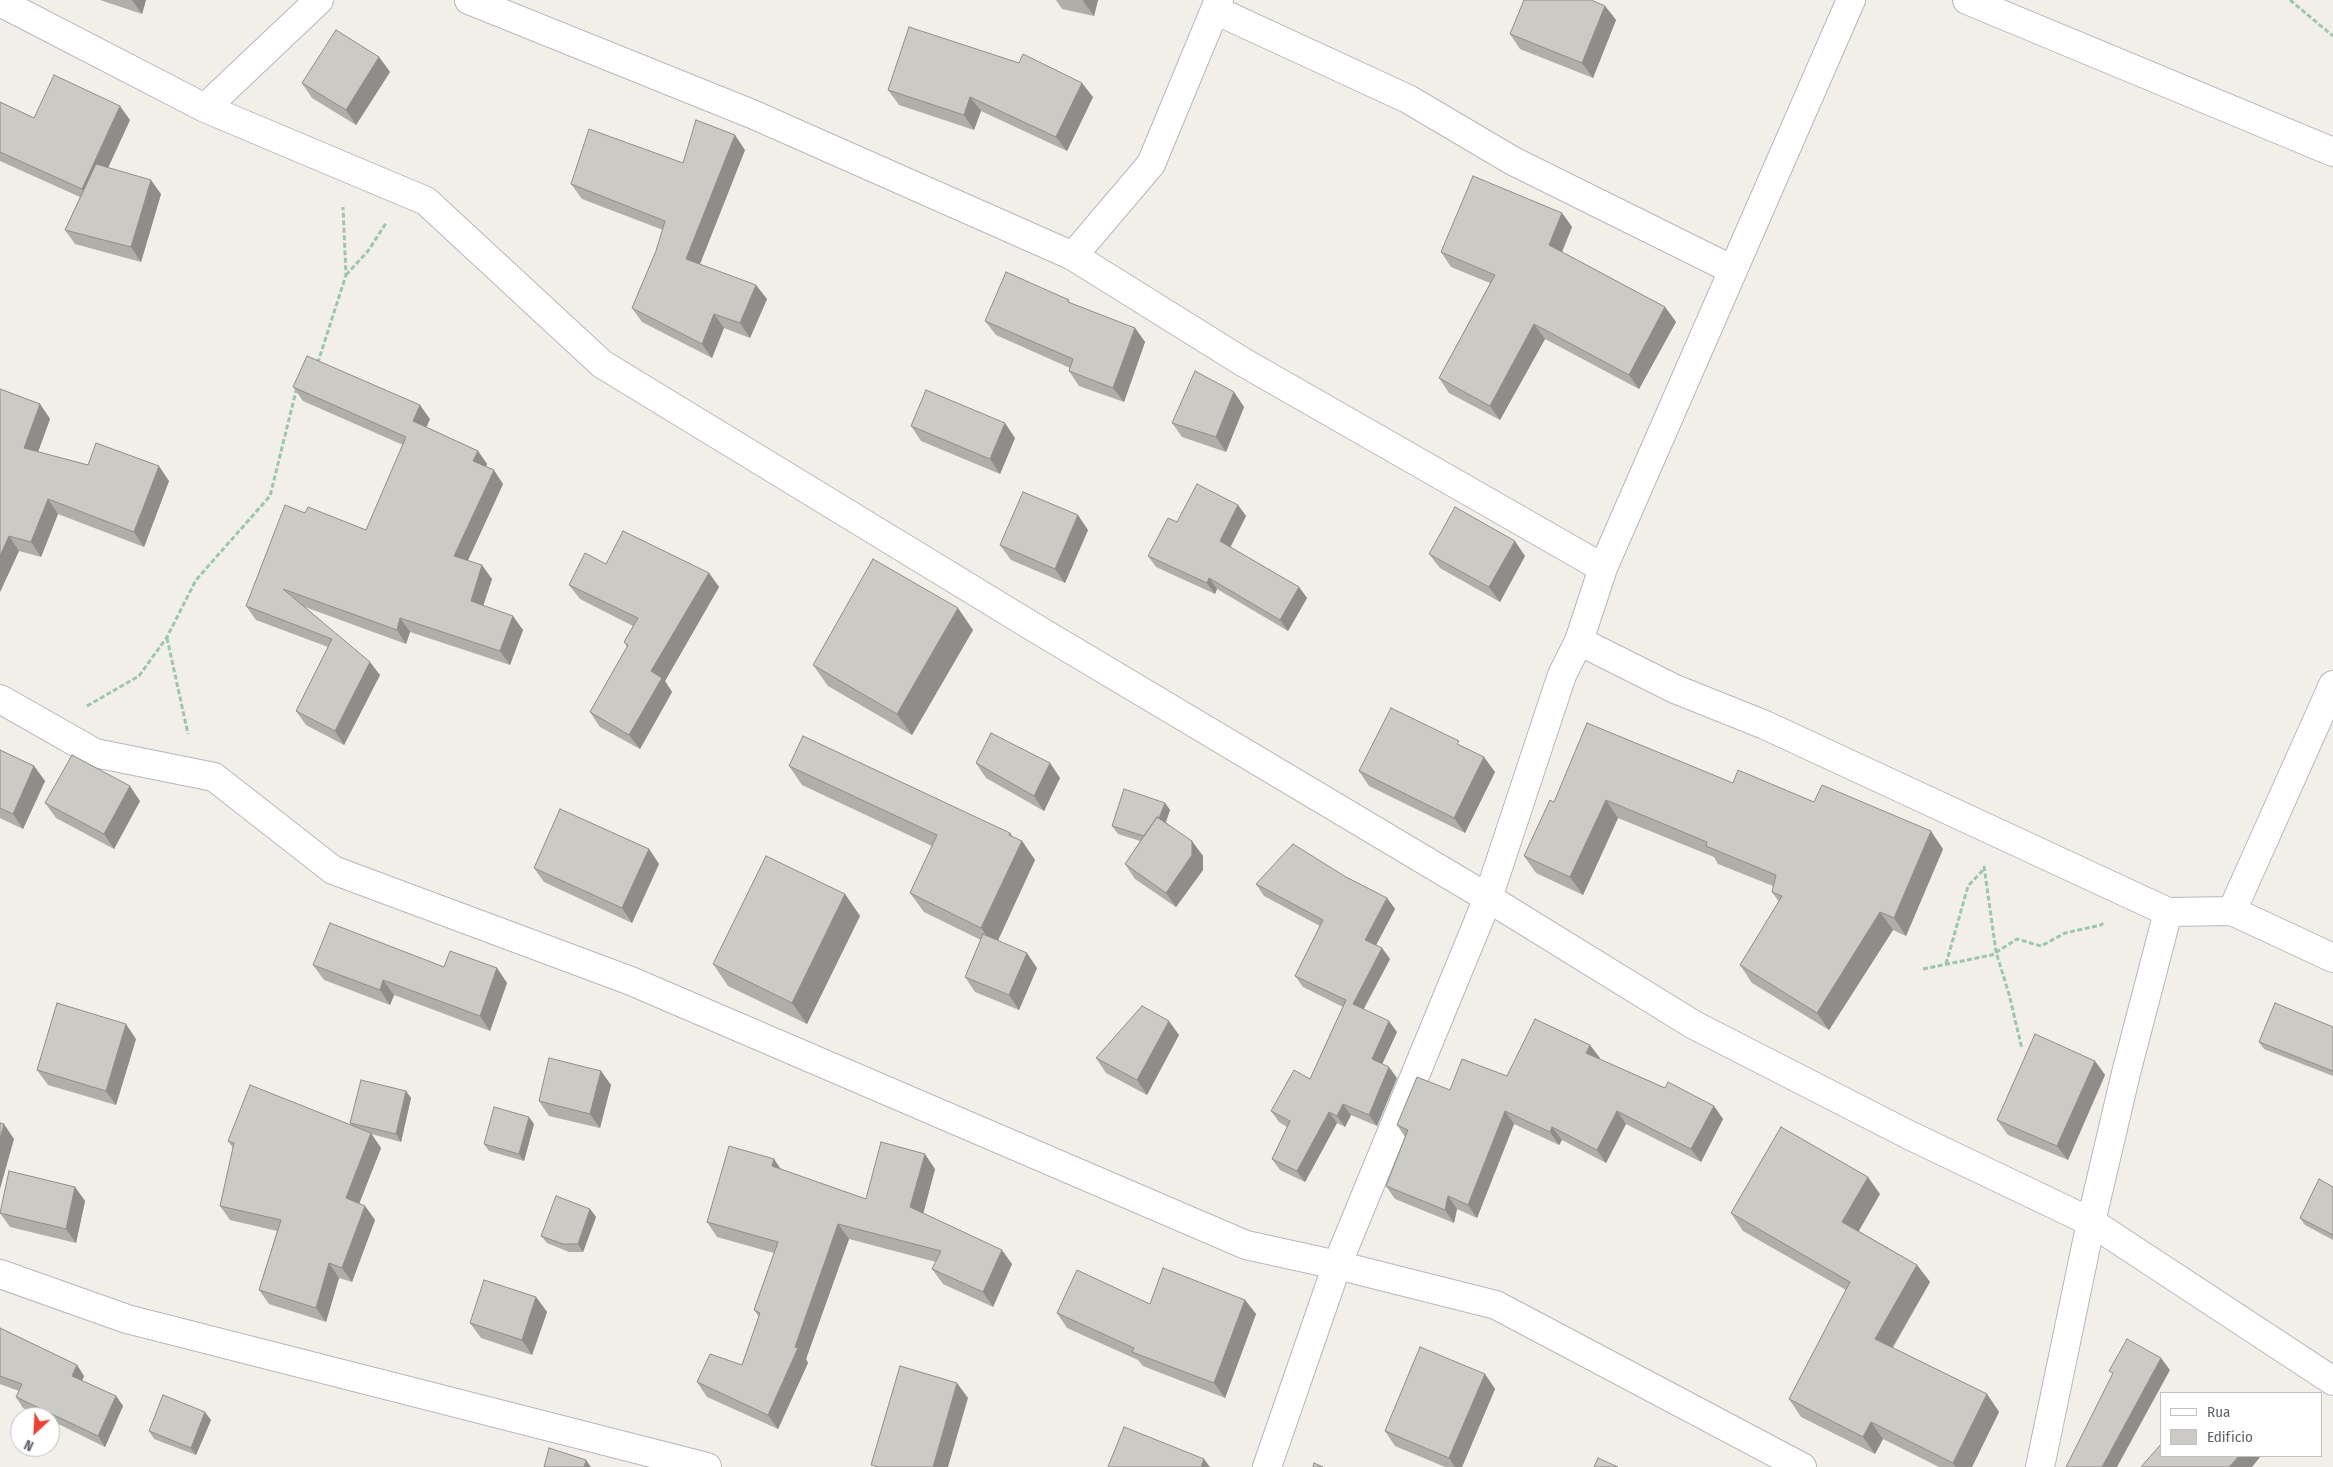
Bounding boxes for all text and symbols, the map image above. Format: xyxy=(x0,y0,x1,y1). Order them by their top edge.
legend xyxy=(2160,1392,2323,1457)
text: Rua xyxy=(2207,1403,2230,1421)
north arrow xyxy=(10,1407,60,1457)
text: Edifício xyxy=(2207,1428,2253,1446)
text: N xyxy=(21,1436,36,1455)

